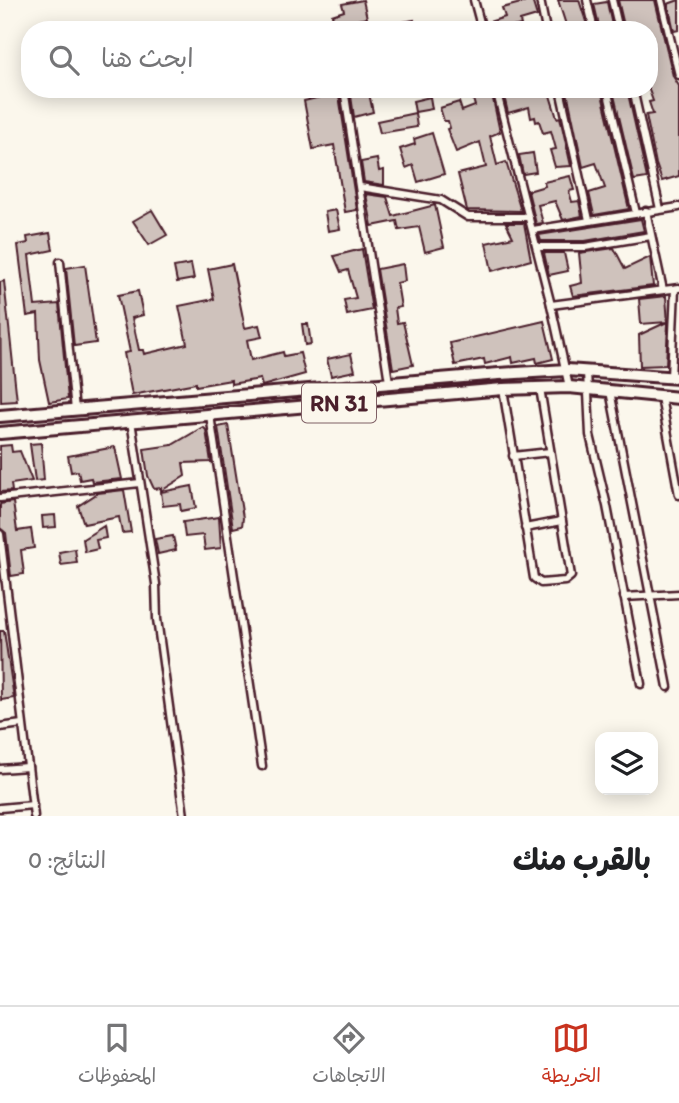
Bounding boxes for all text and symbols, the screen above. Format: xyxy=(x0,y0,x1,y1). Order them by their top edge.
search box xyxy=(21,21,658,98)
icon: search xyxy=(45,41,83,79)
text: ابحث هنا xyxy=(101,42,194,74)
road number: RN 31 xyxy=(302,384,376,422)
map controls xyxy=(595,732,658,795)
button: layers xyxy=(595,732,658,795)
text: بالقرب منك xyxy=(513,841,651,878)
text: النتائج: 0 xyxy=(28,846,106,874)
tab: المحفوظات xyxy=(78,1019,156,1092)
tab: الاتجاهات xyxy=(312,1019,386,1092)
tab: الخريطة xyxy=(542,1019,601,1092)

